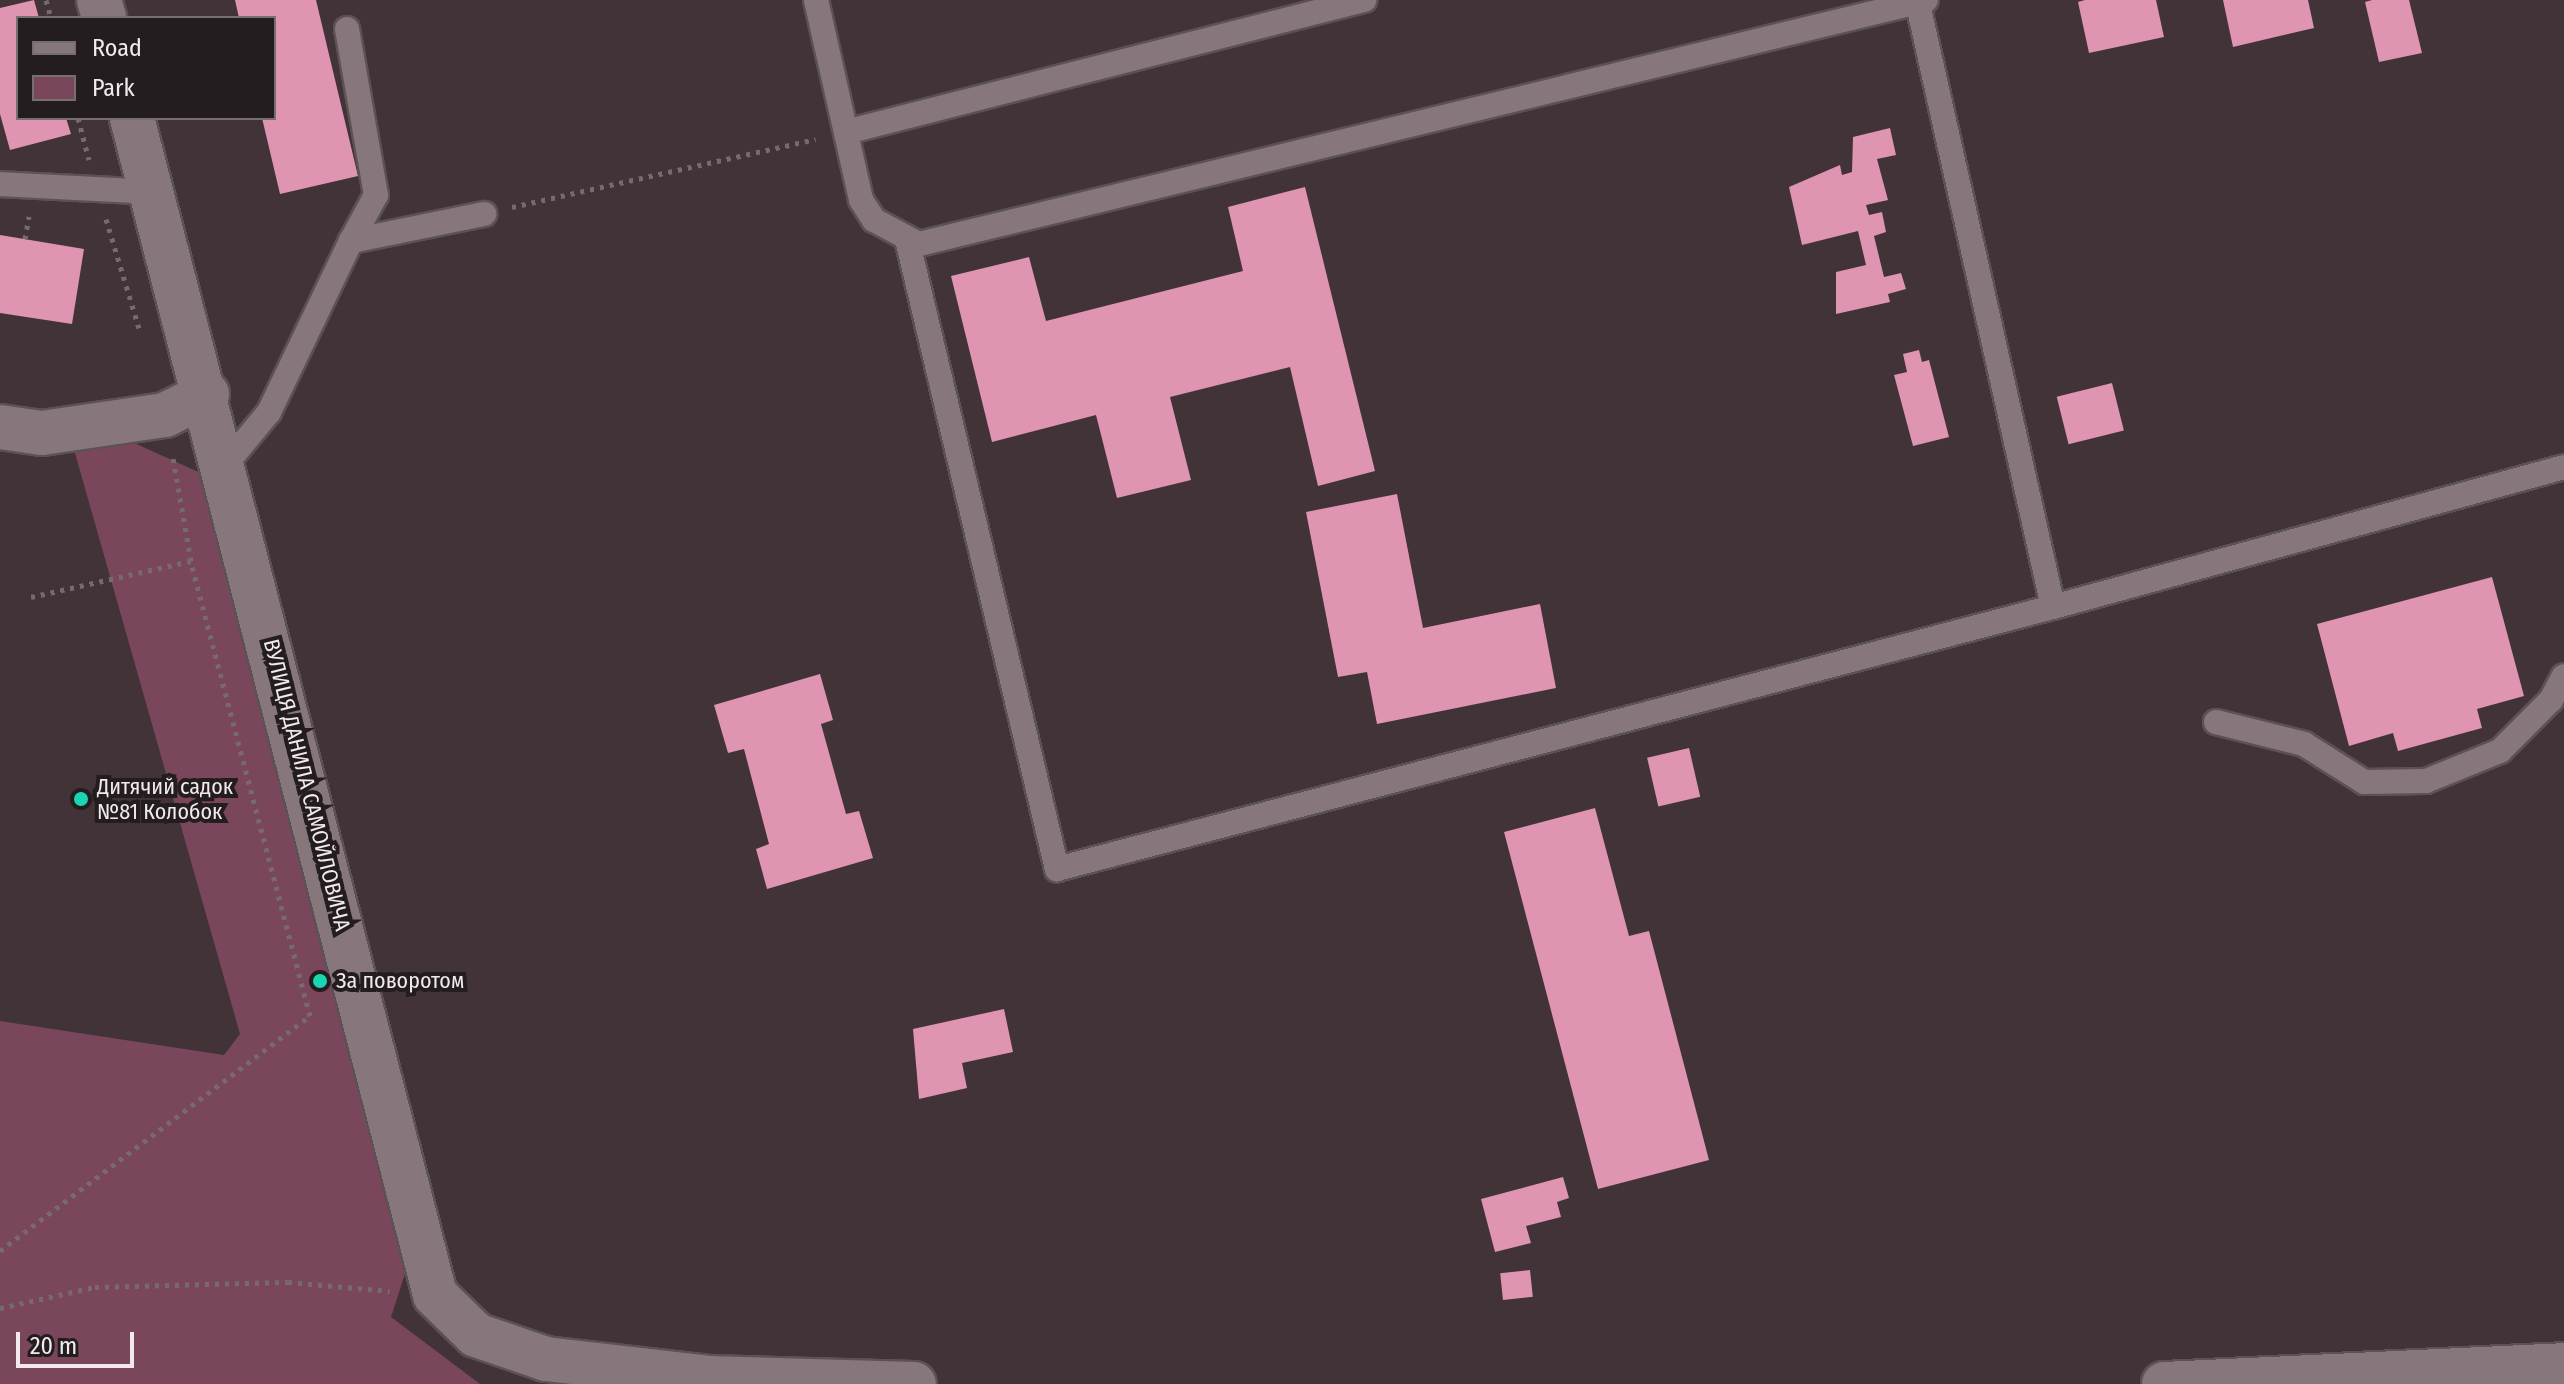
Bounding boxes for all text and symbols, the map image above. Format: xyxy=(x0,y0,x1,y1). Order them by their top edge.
legend xyxy=(16,16,276,120)
text: Road xyxy=(92,34,142,62)
text: Park xyxy=(92,74,135,102)
street label: ВУЛИЦЯ ДАНИЛА САМОЙЛОВИЧА xyxy=(258,636,356,934)
place label: Дитячий садок №81 Колобок xyxy=(97,773,233,824)
marker: Дитячий садок №81 Колобок xyxy=(72,790,90,808)
place label: За поворотом xyxy=(336,968,464,994)
marker: За поворотом xyxy=(311,972,329,990)
scale bar xyxy=(20,1316,138,1366)
text: 20 m xyxy=(30,1332,77,1360)

